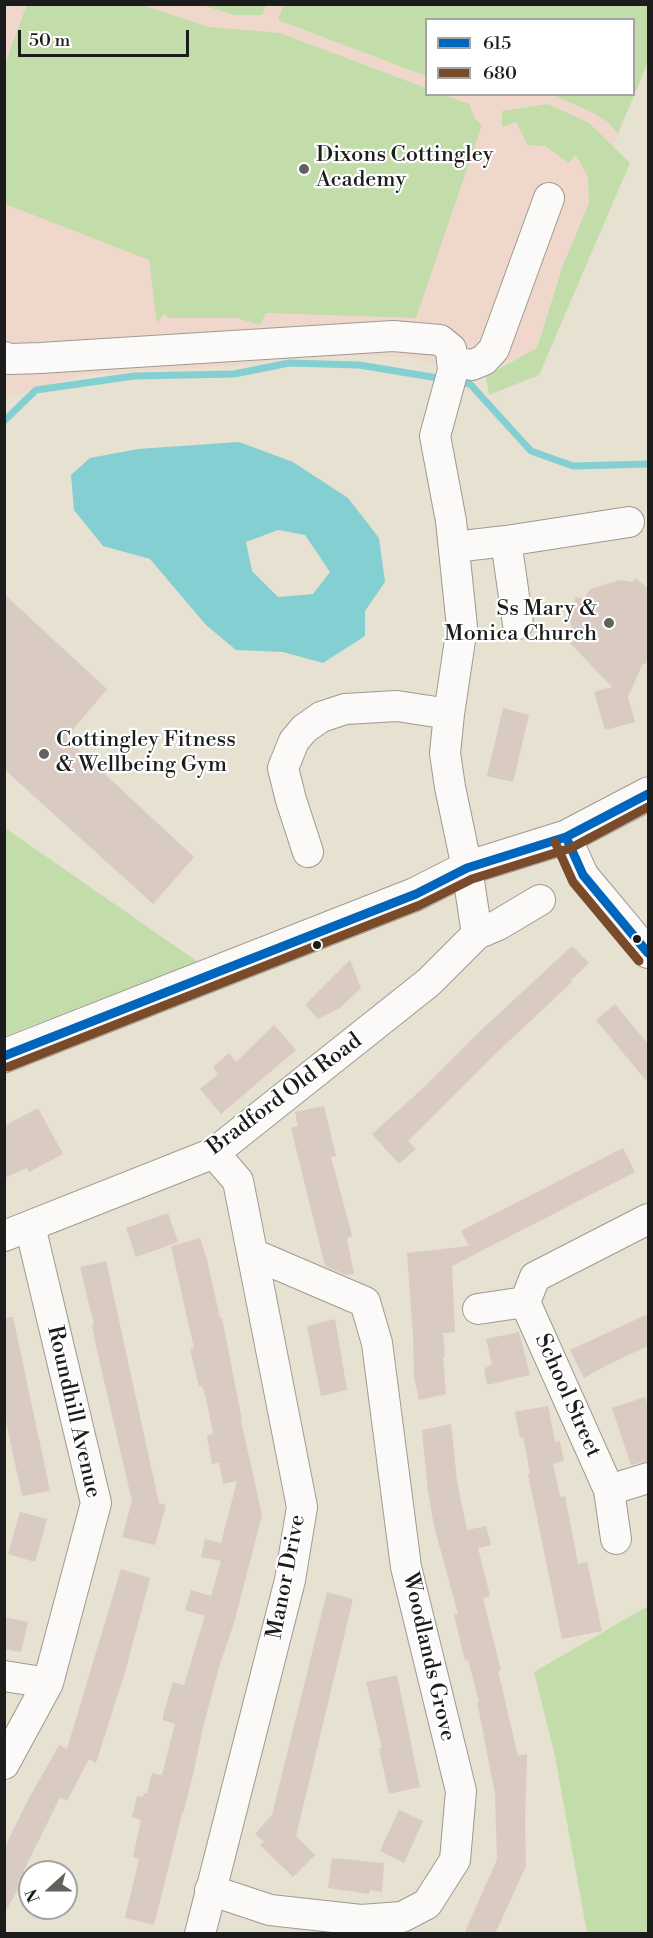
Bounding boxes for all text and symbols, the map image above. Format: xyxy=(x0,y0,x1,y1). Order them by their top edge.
scale bar xyxy=(21,18,192,56)
legend xyxy=(425,18,635,96)
text: 50 m xyxy=(29,29,70,52)
text: 615 xyxy=(483,32,511,55)
text: 680 xyxy=(483,62,517,85)
place label: Dixons Cottingley Academy xyxy=(316,143,493,194)
marker: Dixons Cottingley Academy xyxy=(297,162,311,176)
place label: Ss Mary & Monica Church xyxy=(444,597,597,648)
marker: Ss Mary & Monica Church xyxy=(602,616,616,630)
place label: Cottingley Fitness & Wellbeing Gym xyxy=(56,728,236,780)
marker: Cottingley Fitness & Wellbeing Gym xyxy=(37,747,51,761)
unlabelled marker xyxy=(631,933,643,945)
unlabelled marker xyxy=(311,939,323,951)
street label: Bradford Old Road xyxy=(203,1028,367,1162)
street label: Roundhill Avenue xyxy=(40,1323,106,1501)
street label: School Street xyxy=(528,1330,606,1462)
street label: Manor Drive xyxy=(262,1513,312,1641)
street label: Woodlands Grove xyxy=(396,1570,460,1744)
north arrow xyxy=(18,1860,78,1920)
text: N xyxy=(21,1886,45,1905)

